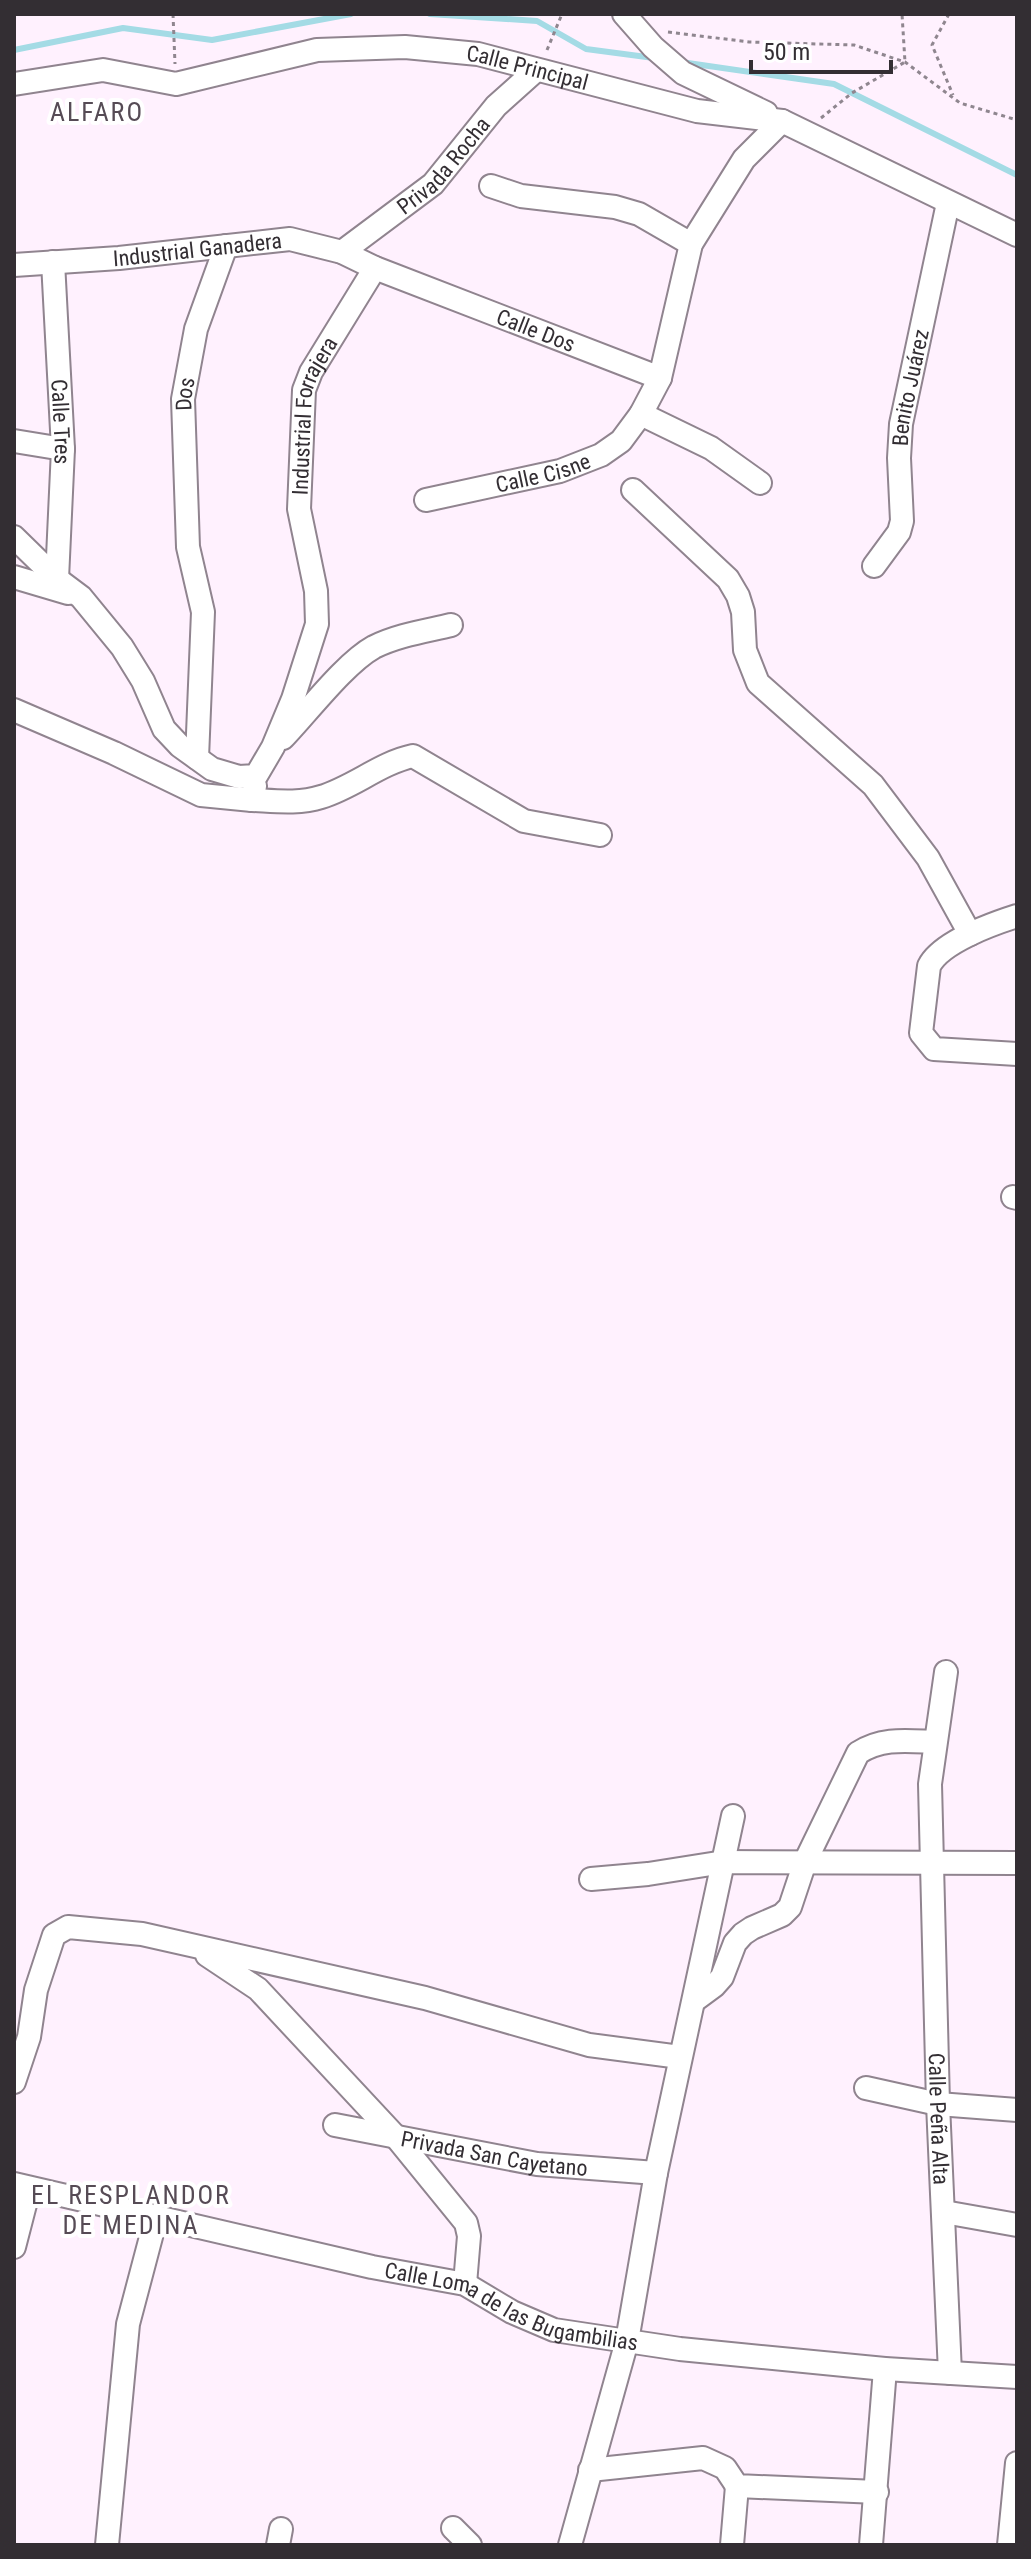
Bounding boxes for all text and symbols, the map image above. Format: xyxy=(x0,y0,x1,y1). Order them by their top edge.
scale bar xyxy=(751,24,891,74)
text: 50 m xyxy=(763,38,810,66)
street label: Calle Principal xyxy=(466,40,591,95)
district label: ALFARO xyxy=(50,97,144,127)
street label: Privada Rocha xyxy=(392,112,495,219)
street label: Industrial Ganadera xyxy=(112,228,283,271)
street label: Calle Dos xyxy=(493,304,579,357)
street label: Benito Juárez xyxy=(887,327,933,447)
street label: Industrial Forrajera xyxy=(287,332,342,496)
street label: Dos xyxy=(170,375,199,411)
street label: Calle Tres xyxy=(47,378,76,465)
street label: Calle Cisne xyxy=(493,448,594,497)
street label: Calle Peña Alta xyxy=(924,2052,954,2185)
street label: Privada San Cayetano xyxy=(399,2126,589,2180)
district label: EL RESPLANDOR DE MEDINA xyxy=(31,2180,231,2240)
street label: Calle Loma de las Bugambilias xyxy=(383,2257,640,2355)

